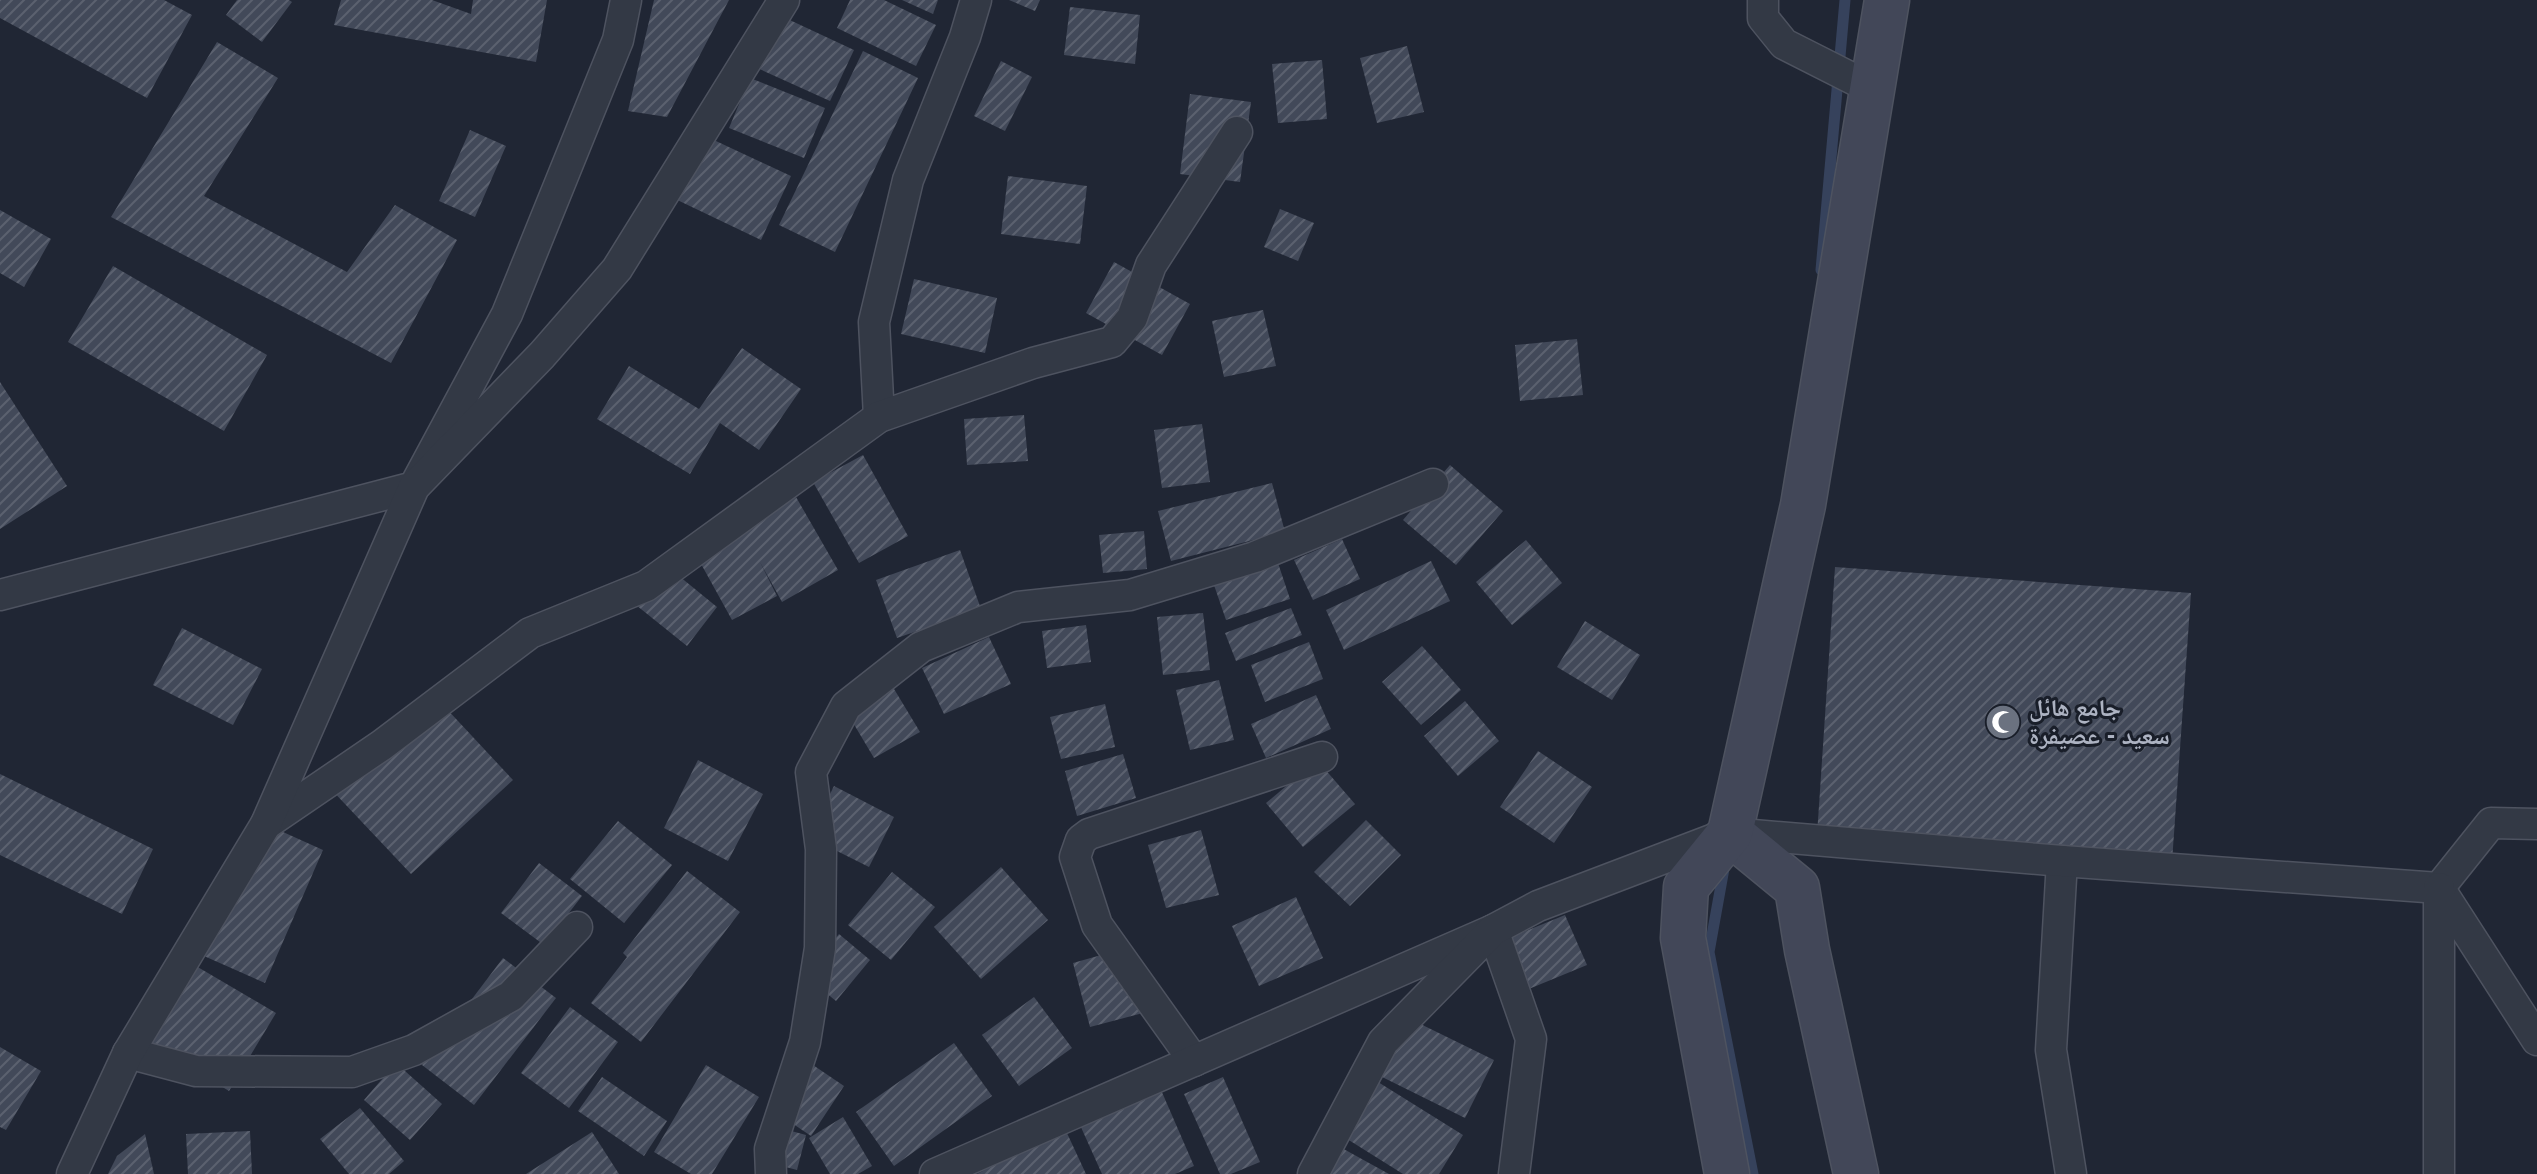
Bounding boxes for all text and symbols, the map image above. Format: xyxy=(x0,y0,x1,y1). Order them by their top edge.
place label: جامع هائل سعيد - عصيفرة xyxy=(2029,695,2170,753)
mosque icon: جامع هائل سعيد - عصيفرة xyxy=(1984,703,2022,741)

